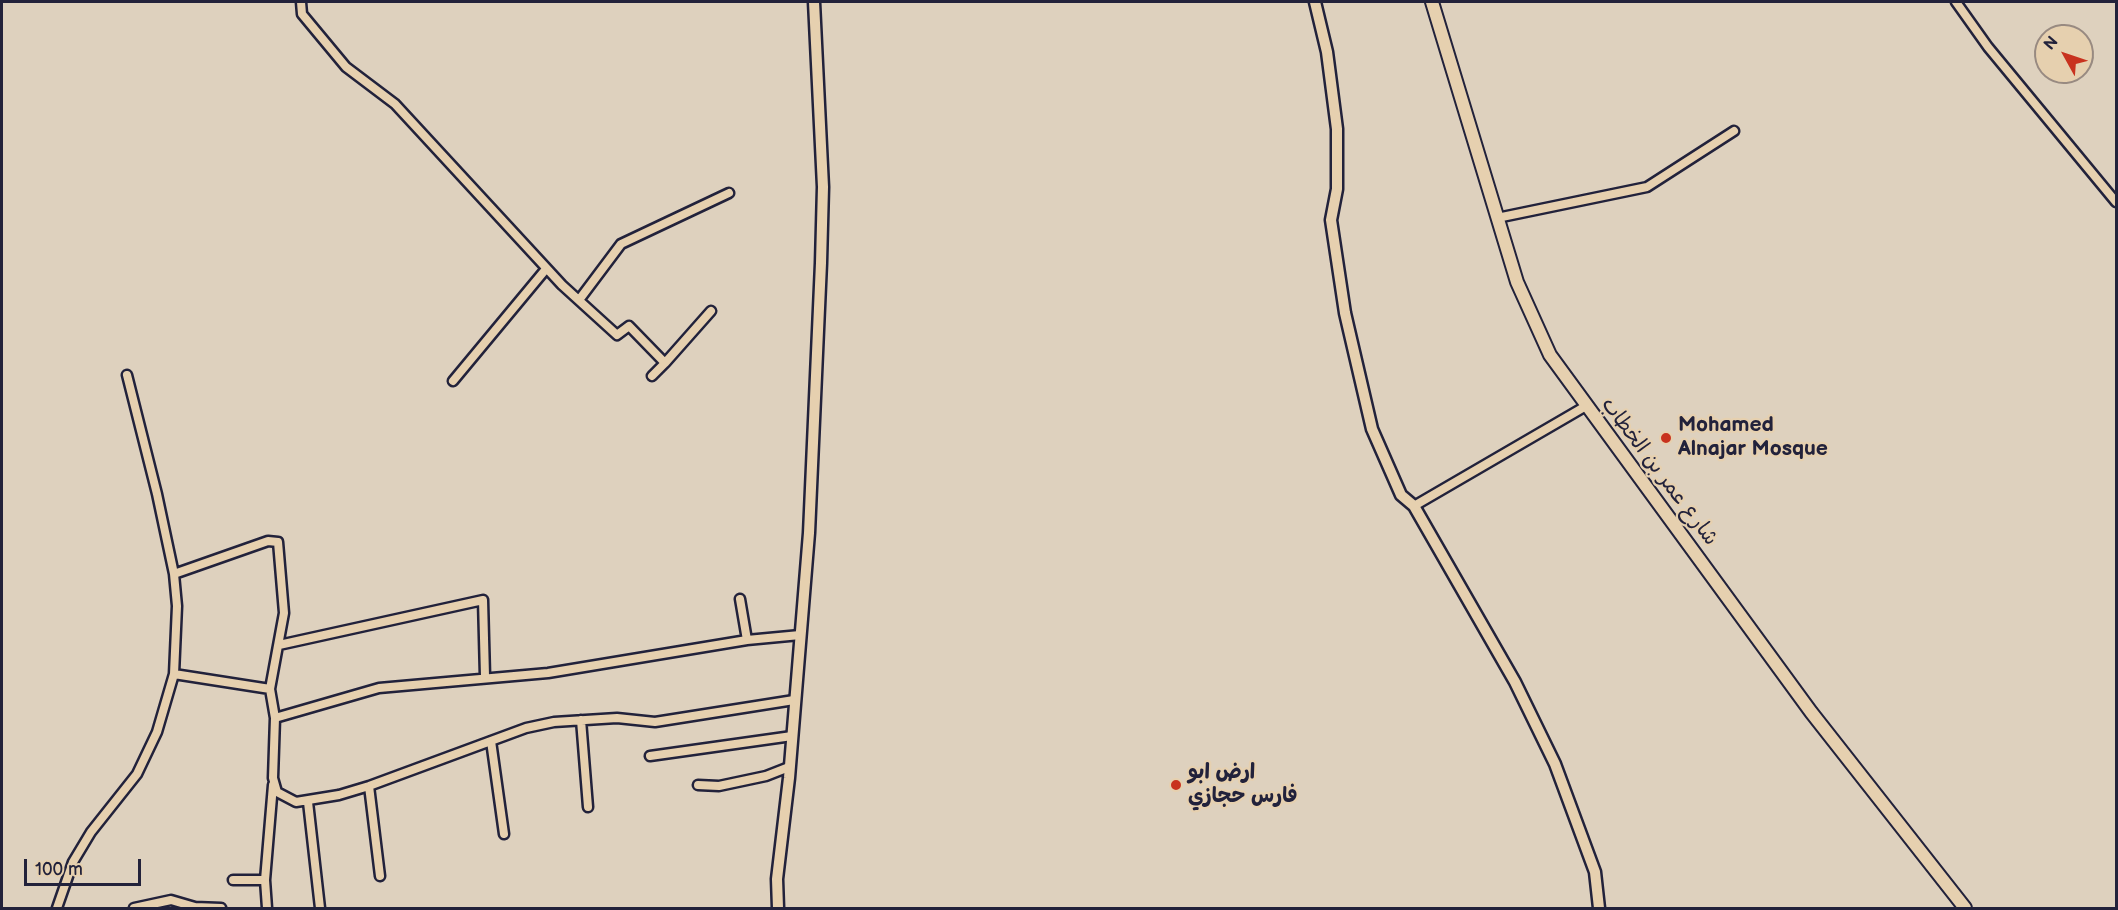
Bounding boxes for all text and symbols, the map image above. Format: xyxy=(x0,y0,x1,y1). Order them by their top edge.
north arrow xyxy=(2034,24,2094,84)
text: N xyxy=(2040,33,2063,54)
street label: شارع عمر بن الخطاب xyxy=(1595,393,1723,551)
place label: Mohamed Alnajar Mosque xyxy=(1678,413,1828,463)
marker: Mohamed Alnajar Mosque xyxy=(1659,431,1673,445)
place label: ارض ابو فارس حجازي xyxy=(1188,760,1298,810)
marker: ارض ابو فارس حجازي xyxy=(1169,778,1183,792)
scale bar xyxy=(27,847,144,885)
text: 100 m xyxy=(35,859,83,880)

